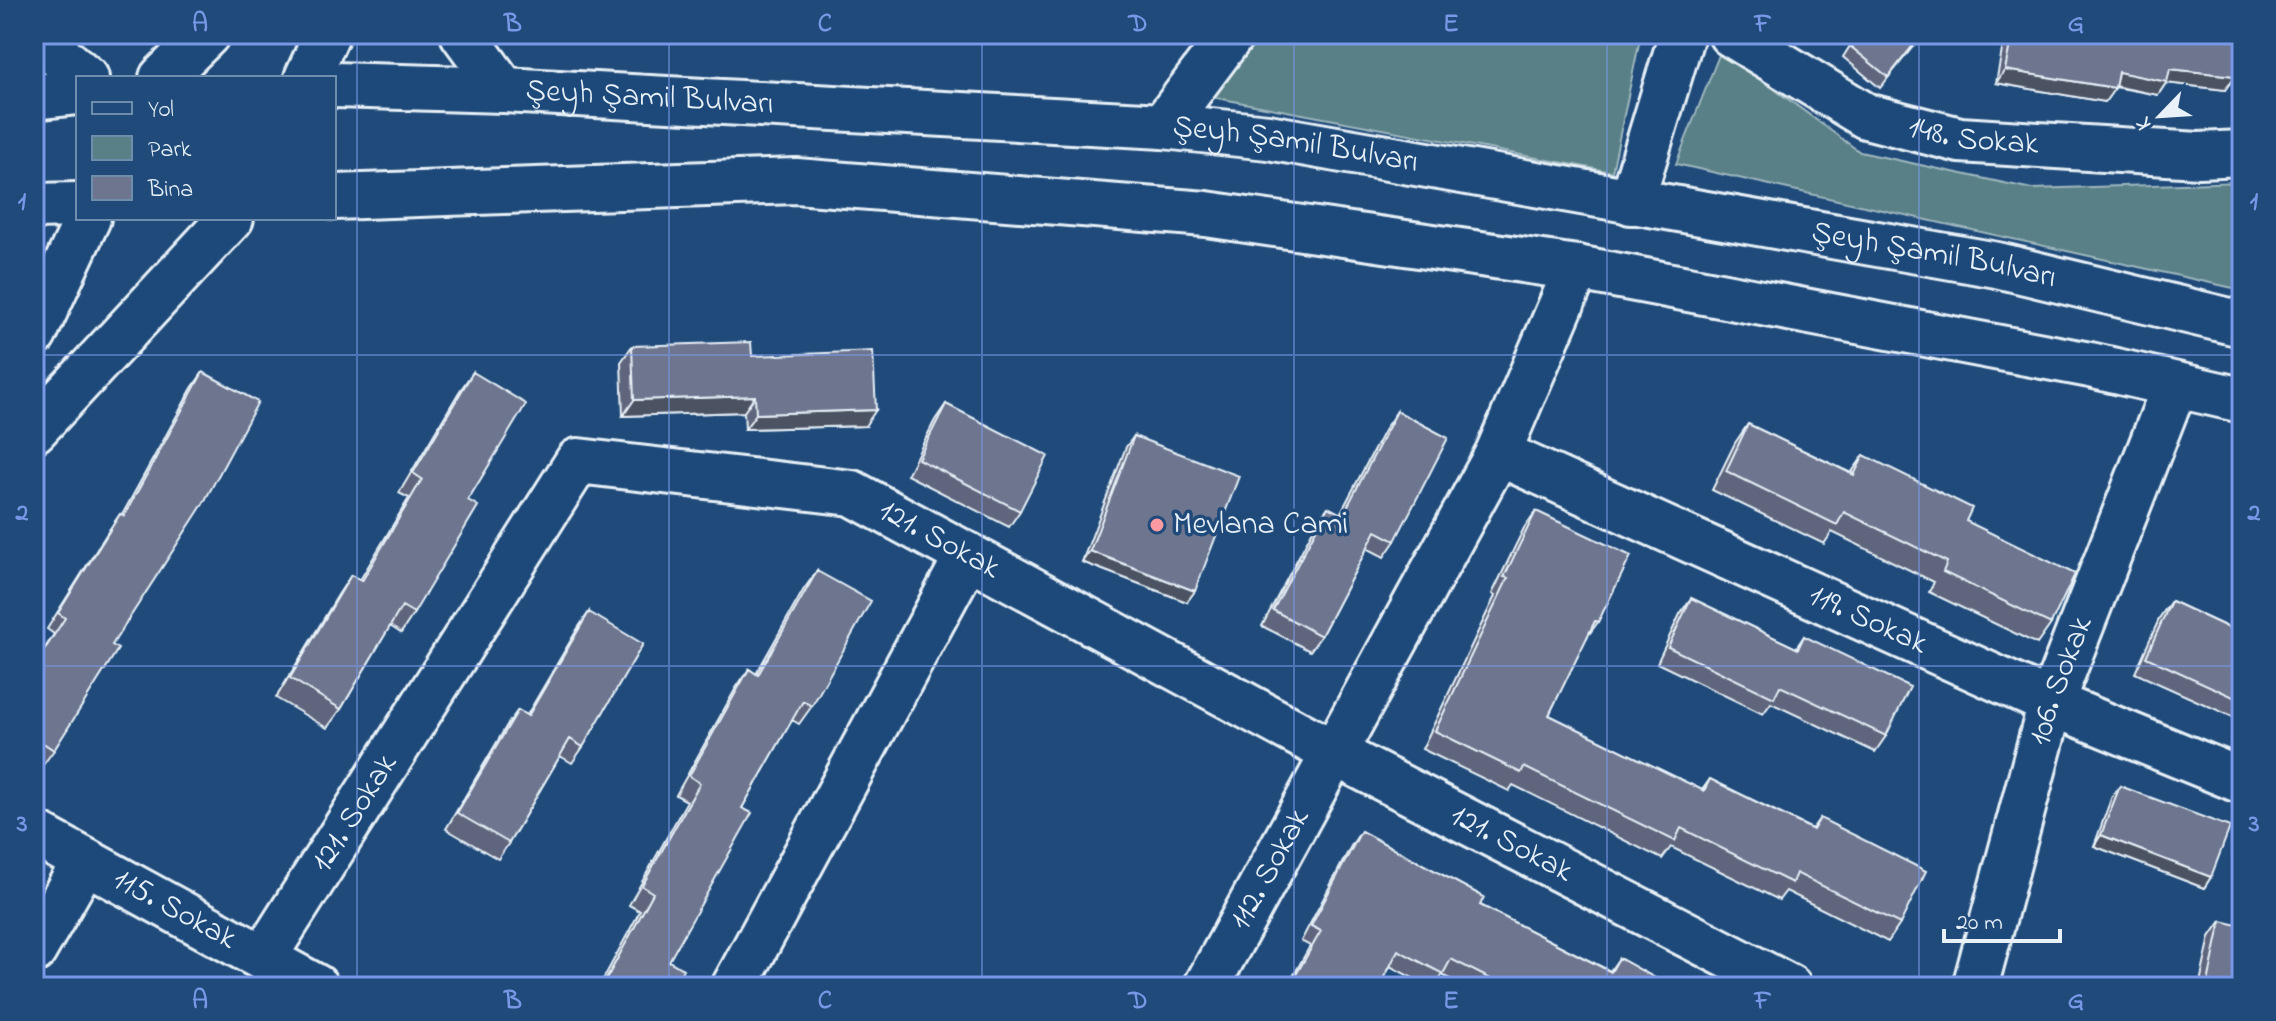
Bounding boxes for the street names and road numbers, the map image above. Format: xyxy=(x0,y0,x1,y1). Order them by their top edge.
street label: Şeyh Şamil Bulvarı xyxy=(524,68,775,128)
street label: Şeyh Şamil Bulvarı xyxy=(1170,104,1422,187)
street label: 148. Sokak xyxy=(1903,104,2041,168)
street label: Şeyh Şamil Bulvarı xyxy=(1808,209,2061,302)
street label: 121. Sokak xyxy=(870,488,1009,593)
street label: 119. Sokak xyxy=(1801,573,1936,668)
street label: 106. Sokak xyxy=(2017,609,2106,751)
street label: 121. Sokak xyxy=(300,744,411,882)
street label: 121. Sokak xyxy=(1442,793,1582,896)
street label: 112. Sokak xyxy=(1218,799,1323,939)
street label: 115. Sokak xyxy=(104,857,246,963)

